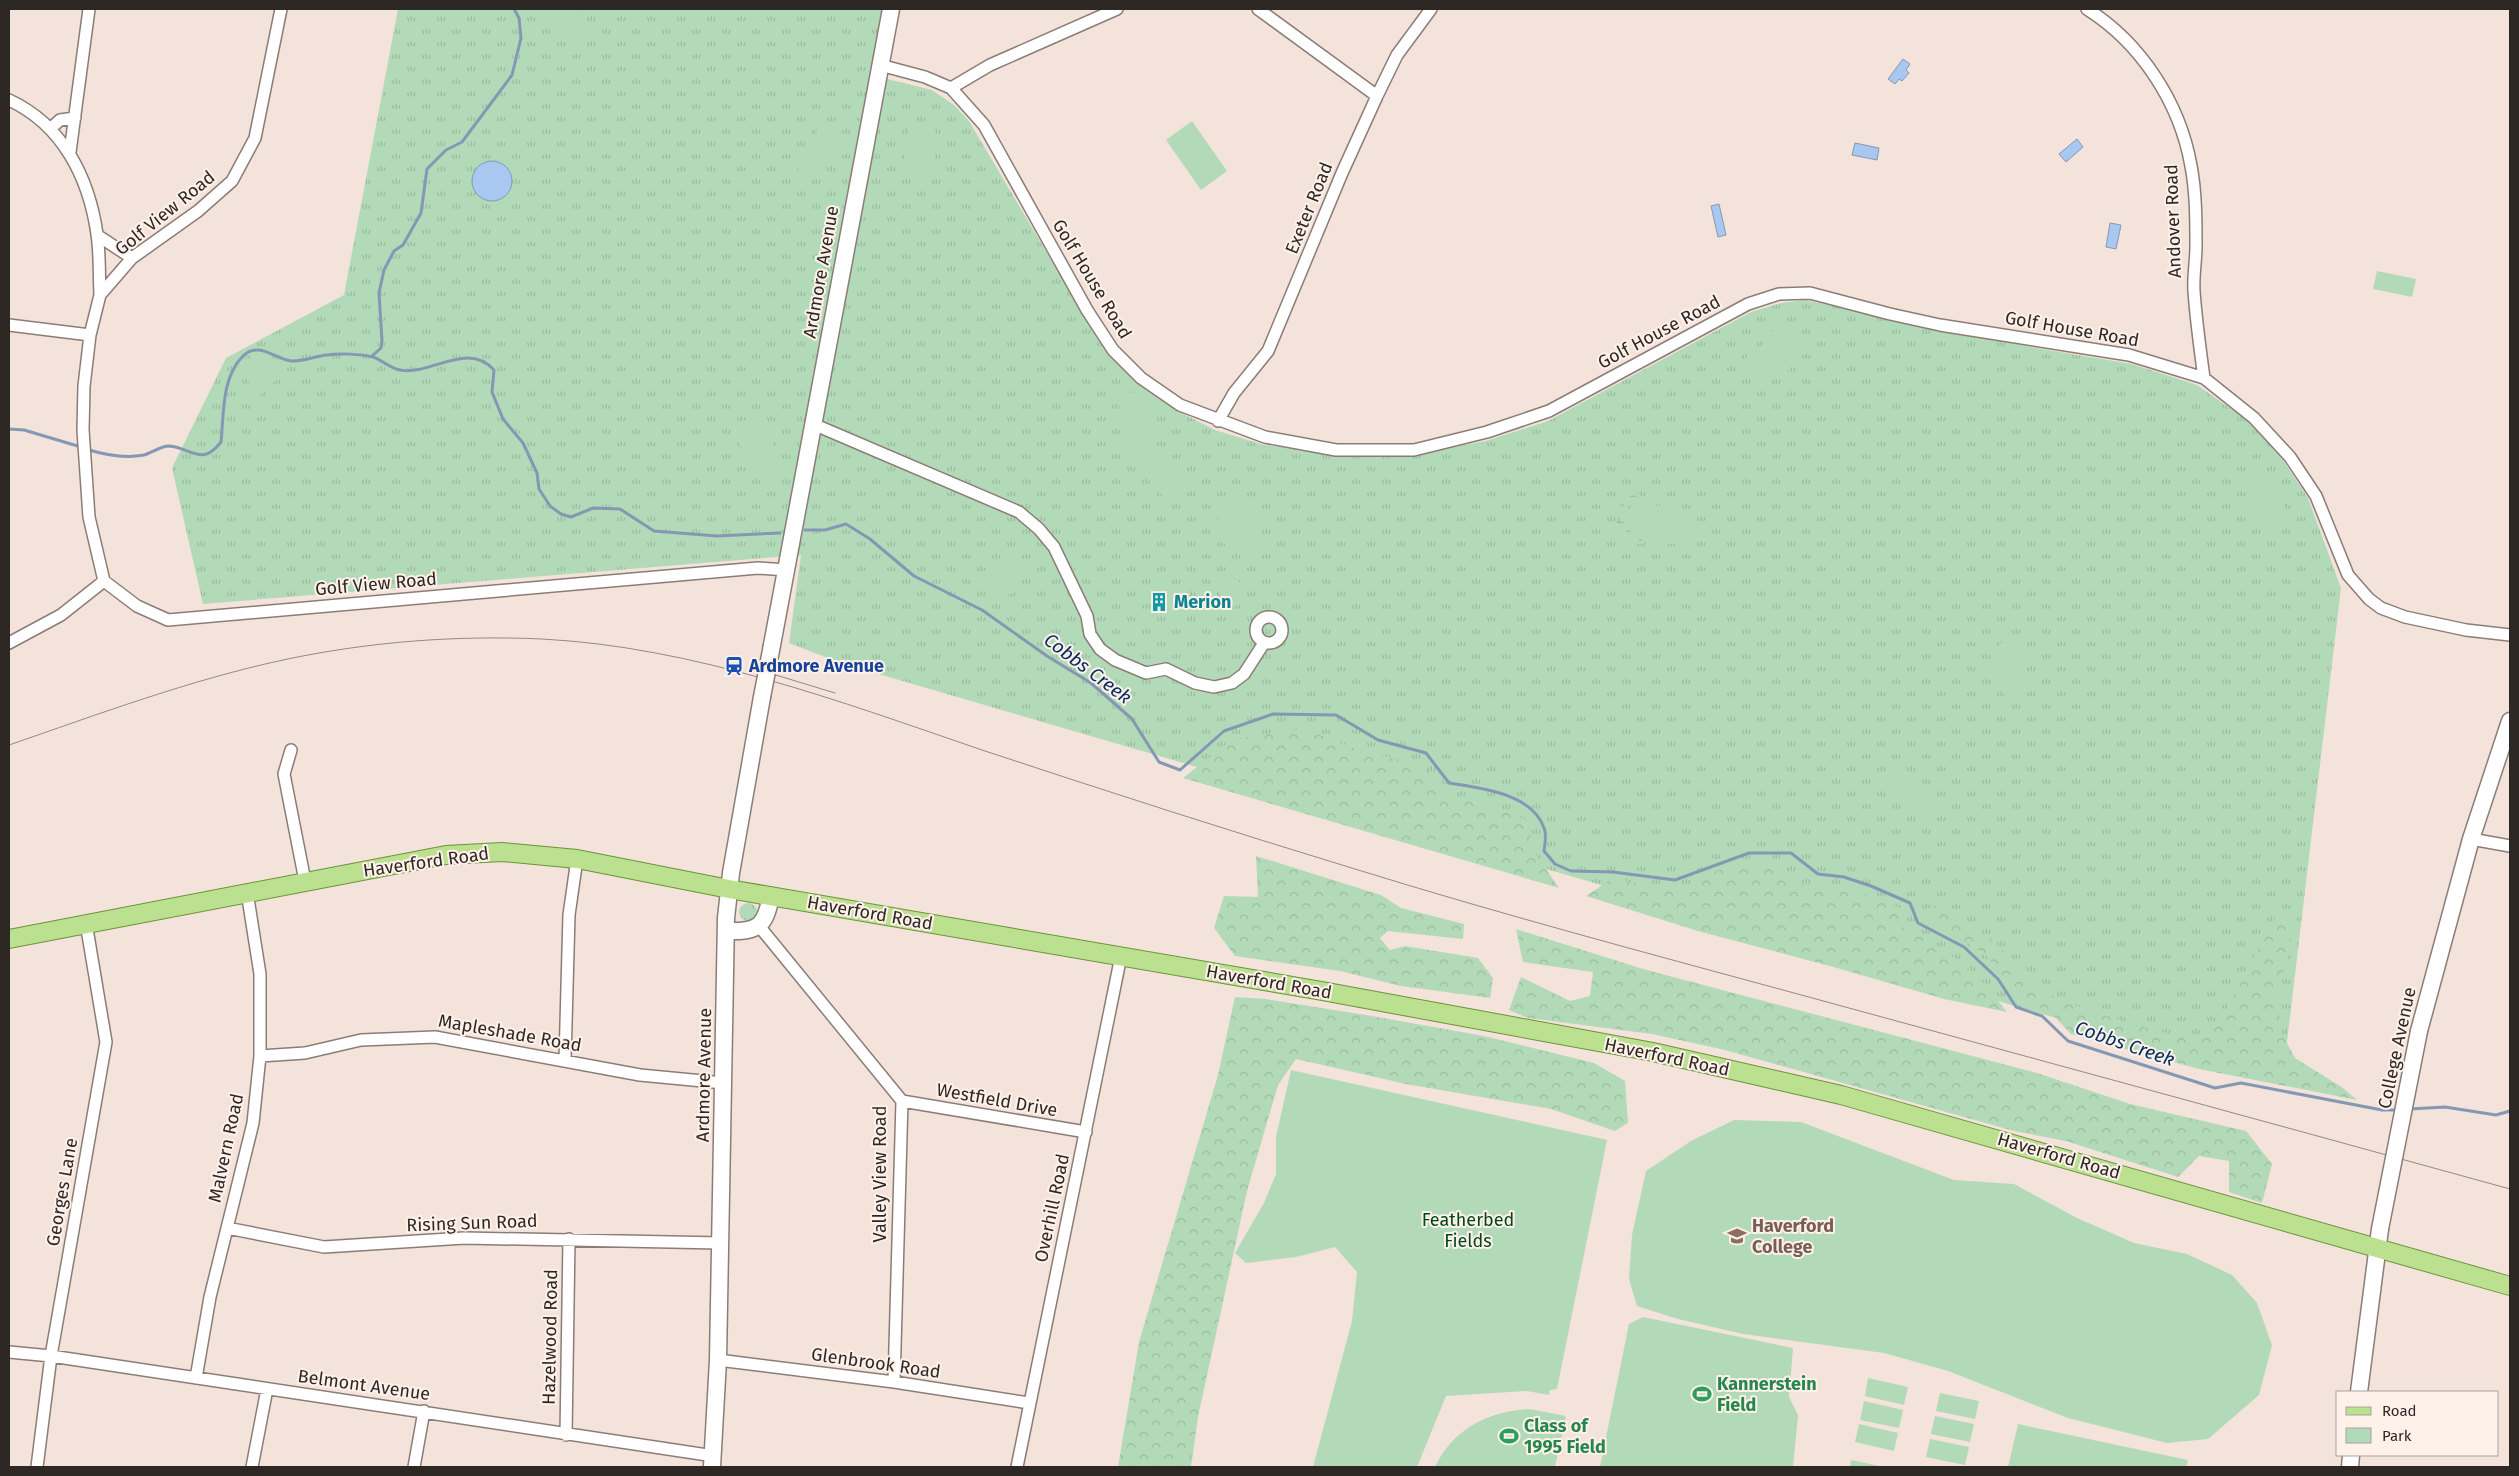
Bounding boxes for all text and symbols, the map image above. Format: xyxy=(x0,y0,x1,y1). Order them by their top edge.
street label: Exeter Road xyxy=(1281,159,1337,257)
street label: Andover Road xyxy=(2160,164,2186,278)
street label: Golf View Road xyxy=(111,166,219,260)
street label: Ardmore Avenue xyxy=(799,204,843,340)
street label: Golf House Road xyxy=(1048,215,1136,343)
street label: Golf House Road xyxy=(1594,290,1724,374)
street label: Golf House Road xyxy=(2003,306,2141,352)
street label: Golf View Road xyxy=(314,568,438,600)
building icon: Merion xyxy=(1148,591,1170,613)
place label: Merion xyxy=(1174,591,1231,613)
water label: Cobbs Creek xyxy=(1039,628,1136,709)
station icon: Ardmore Avenue xyxy=(723,655,745,677)
place label: Ardmore Avenue xyxy=(748,655,884,677)
street label: Haverford Road xyxy=(362,842,490,882)
street label: Haverford Road xyxy=(805,891,935,935)
street label: Haverford Road xyxy=(1204,960,1334,1004)
street label: College Avenue xyxy=(2373,985,2421,1111)
street label: Ardmore Avenue xyxy=(692,1008,716,1142)
street label: Mapleshade Road xyxy=(437,1010,583,1056)
water label: Cobbs Creek xyxy=(2072,1016,2178,1071)
street label: Haverford Road xyxy=(1603,1033,1731,1081)
street label: Westfield Drive xyxy=(935,1079,1059,1121)
street label: Malvern Road xyxy=(204,1091,248,1205)
street label: Valley View Road xyxy=(869,1106,891,1242)
street label: Haverford Road xyxy=(1995,1128,2123,1184)
street label: Georges Lane xyxy=(42,1136,82,1248)
street label: Overhill Road xyxy=(1030,1152,1074,1264)
park label: Featherbed Fields xyxy=(1422,1209,1514,1252)
street label: Rising Sun Road xyxy=(406,1210,538,1236)
place label: Haverford College xyxy=(1752,1215,1834,1258)
school or university icon: Haverford College xyxy=(1726,1225,1748,1247)
street label: Hazelwood Road xyxy=(538,1269,562,1405)
street label: Glenbrook Road xyxy=(810,1343,942,1383)
street label: Belmont Avenue xyxy=(296,1365,432,1405)
place label: Kannerstein Field xyxy=(1717,1373,1817,1416)
sports icon: Kannerstein Field xyxy=(1691,1383,1713,1405)
legend xyxy=(2336,1391,2499,1456)
text: Road xyxy=(2382,1402,2417,1420)
place label: Class of 1995 Field xyxy=(1524,1415,1606,1458)
sports icon: Class of 1995 Field xyxy=(1498,1425,1520,1447)
text: Park xyxy=(2382,1427,2412,1445)

